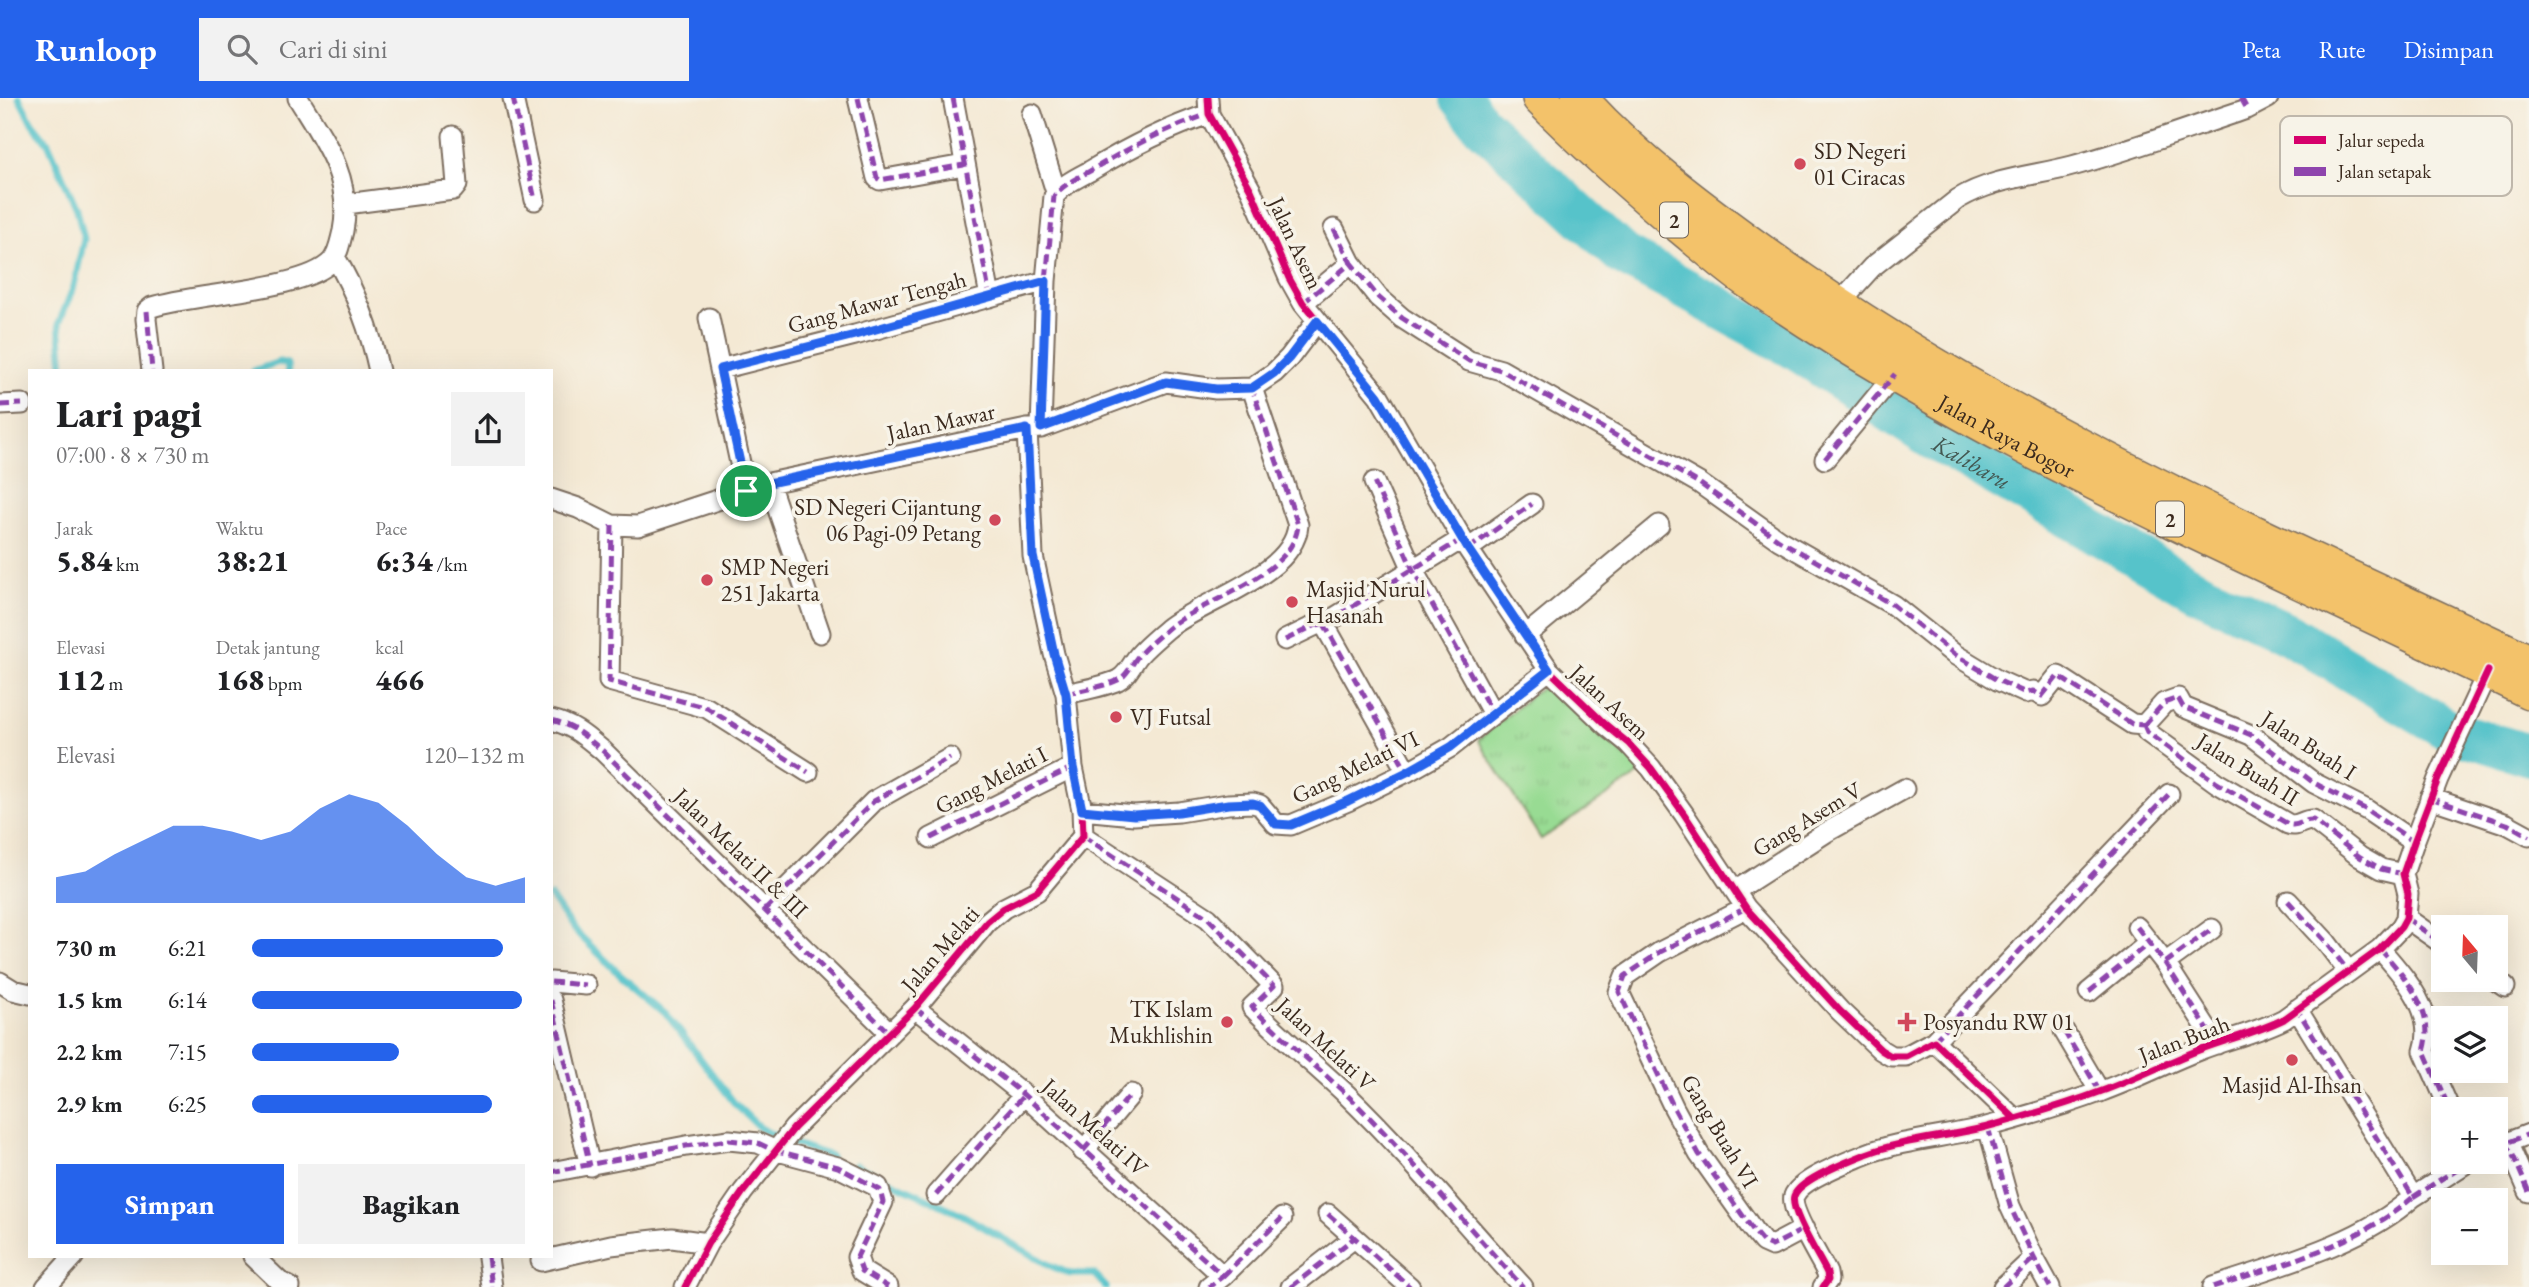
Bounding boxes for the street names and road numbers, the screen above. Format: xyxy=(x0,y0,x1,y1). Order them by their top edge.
street label: Jalan Asem xyxy=(1261,190,1330,294)
road number: 2 xyxy=(1660,202,1688,238)
street label: Gang Mawar Tengah xyxy=(784,264,970,340)
street label: Jalan Raya Bogor xyxy=(1931,386,2081,485)
street label: Jalan Mawar xyxy=(882,396,998,448)
road number: 2 xyxy=(2156,502,2184,536)
street label: Jalan Asem xyxy=(1562,656,1656,747)
street label: Jalan Buah I xyxy=(2254,702,2362,787)
street label: Gang Melati VI xyxy=(1287,723,1423,811)
street label: Jalan Buah II xyxy=(2189,725,2305,812)
street label: Gang Melati I xyxy=(930,739,1052,821)
street label: Gang Asem V xyxy=(1747,774,1868,864)
street label: Jalan Melati II & III xyxy=(666,780,815,925)
street label: Jalan Melati xyxy=(893,899,986,1000)
street label: Jalan Melati V xyxy=(1268,989,1382,1098)
street label: Jalan Buah xyxy=(2132,1008,2234,1071)
street label: Gang Buah VI xyxy=(1674,1069,1766,1193)
street label: Jalan Melati IV xyxy=(1034,1070,1155,1183)

